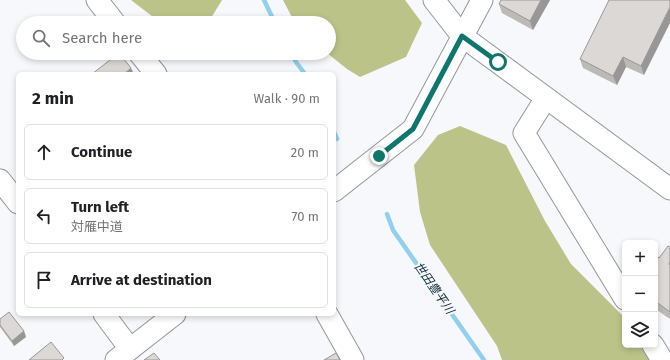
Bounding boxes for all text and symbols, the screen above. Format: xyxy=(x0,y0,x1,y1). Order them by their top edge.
search box xyxy=(16,16,336,60)
icon: search xyxy=(30,27,52,49)
text: Search here xyxy=(62,29,142,47)
route start xyxy=(489,53,507,71)
text: 2 min xyxy=(32,88,74,109)
text: Walk · 90 m xyxy=(254,91,320,106)
icon: ahead xyxy=(33,141,55,163)
text: Continue xyxy=(71,143,132,161)
text: 20 m xyxy=(291,145,319,160)
route end xyxy=(370,147,388,165)
text: Turn left xyxy=(71,198,129,216)
icon: left xyxy=(33,205,55,227)
text: 70 m xyxy=(292,209,319,224)
text: 対雁中道 xyxy=(71,219,123,234)
map controls xyxy=(622,240,658,348)
button: + xyxy=(622,240,658,276)
water label: 世田豊平川 xyxy=(411,259,458,318)
icon: arrive xyxy=(33,269,55,291)
text: Arrive at destination xyxy=(71,271,212,289)
button: − xyxy=(622,276,658,312)
button: layers xyxy=(622,312,658,348)

